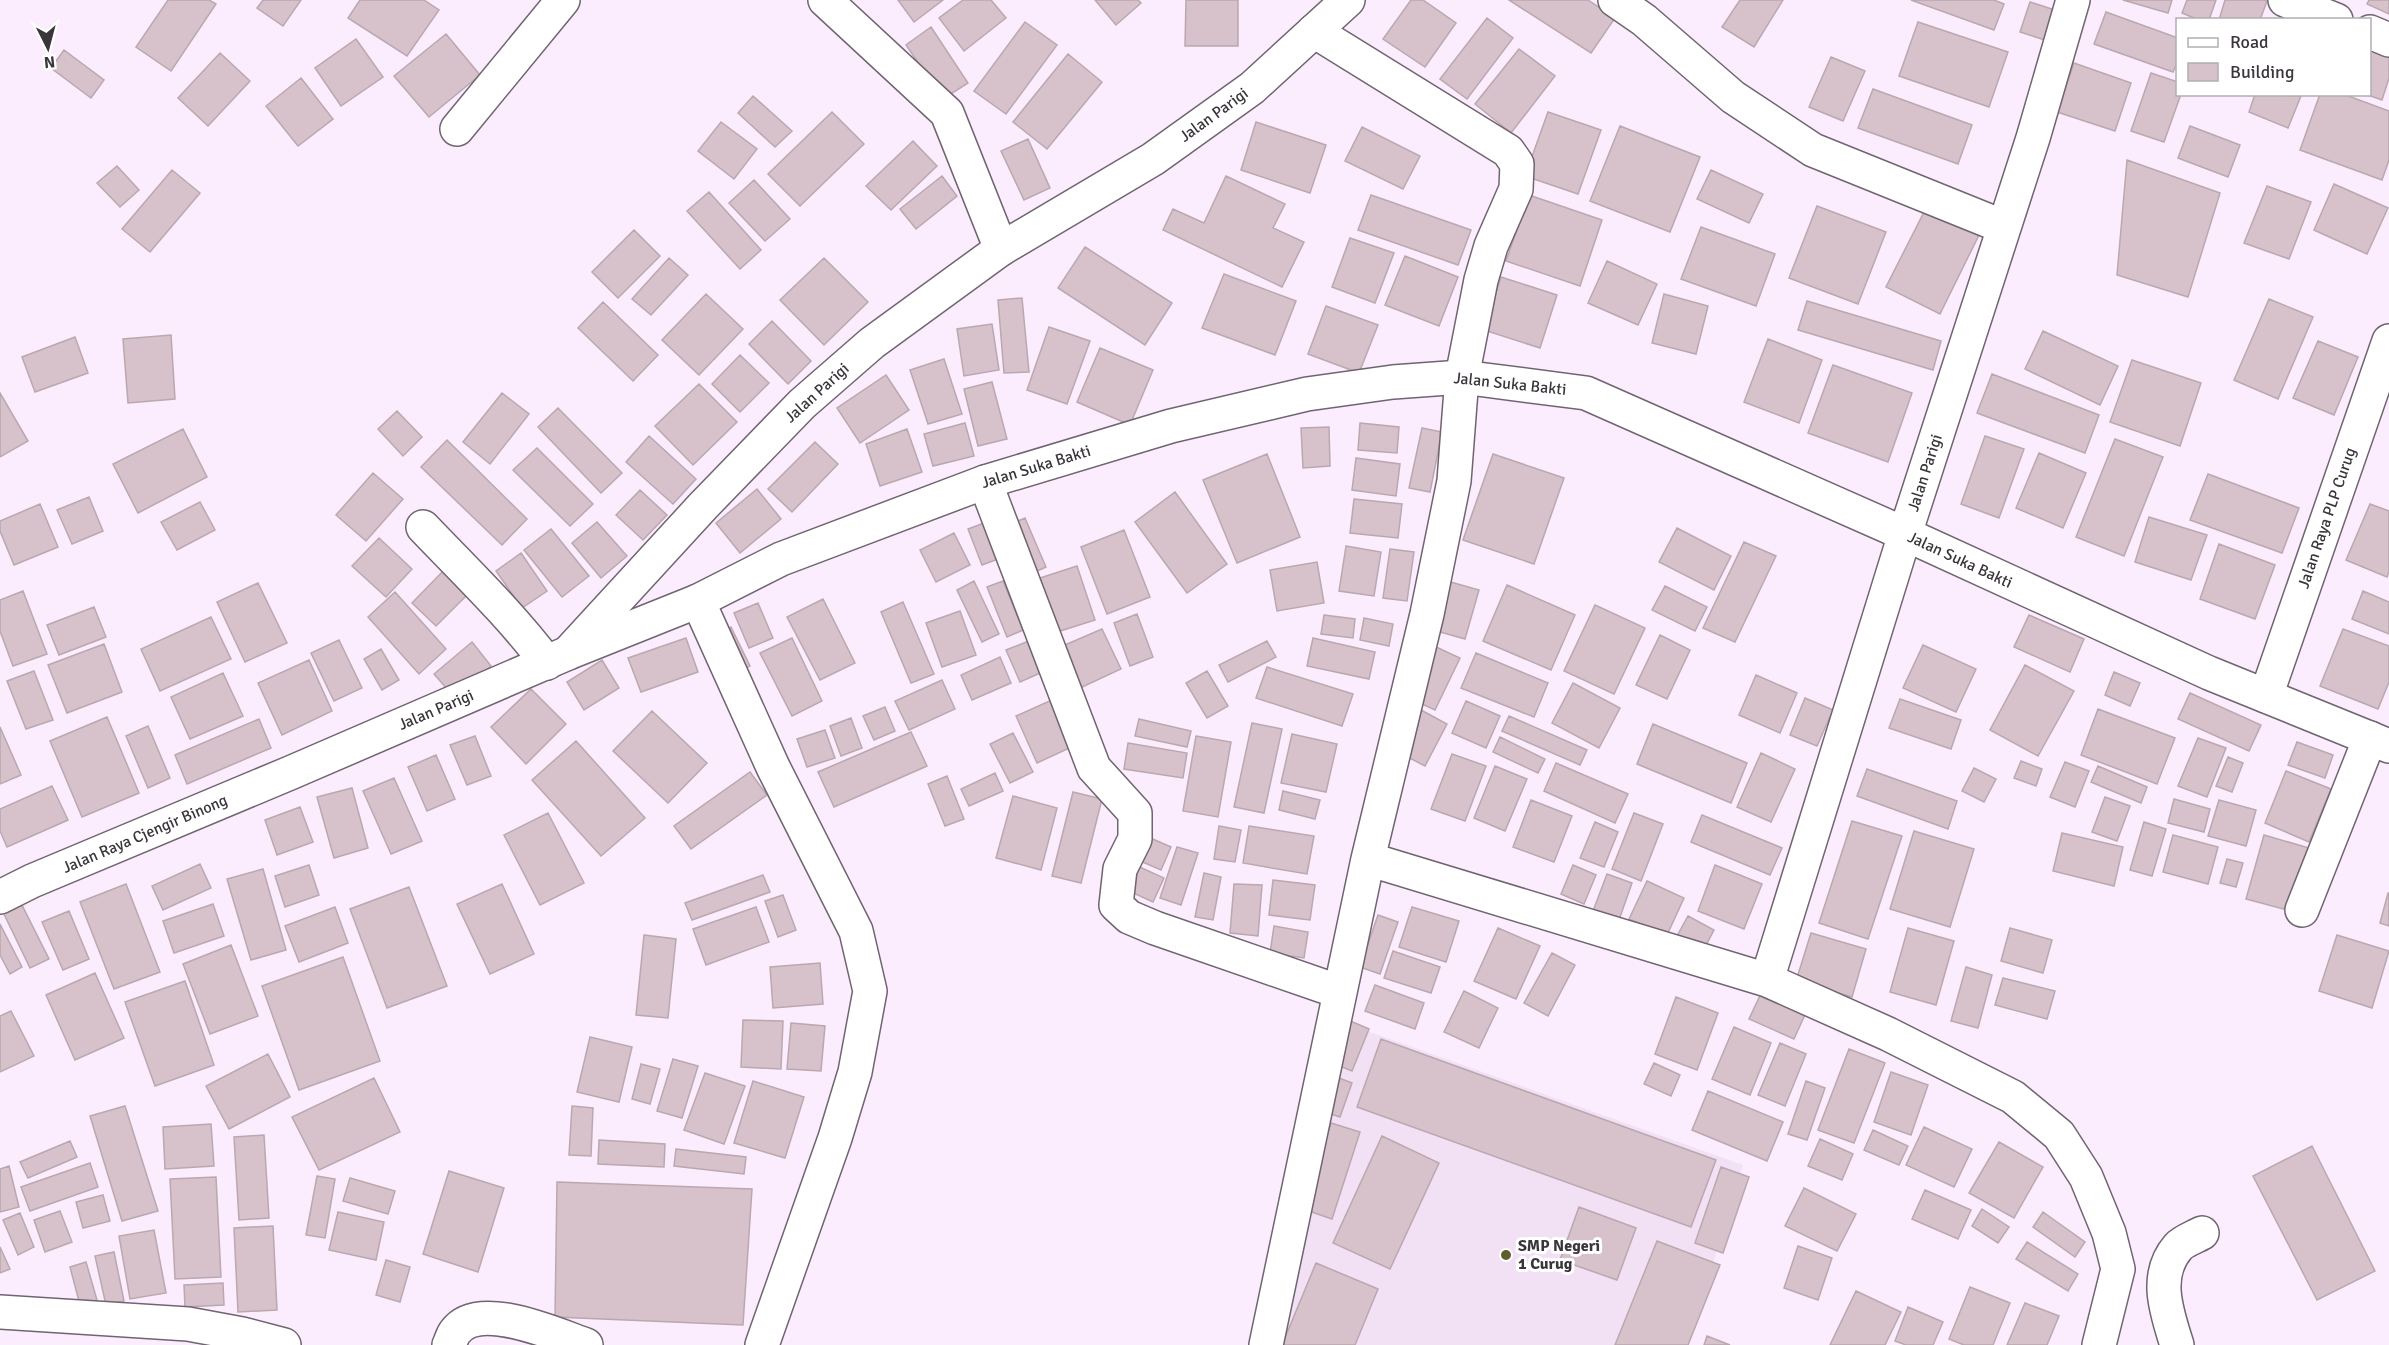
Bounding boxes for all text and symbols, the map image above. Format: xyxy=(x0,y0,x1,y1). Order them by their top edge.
north arrow xyxy=(18,18,78,78)
legend xyxy=(2176,18,2371,96)
text: Road xyxy=(2230,31,2269,53)
text: N xyxy=(43,51,56,72)
text: Building xyxy=(2230,61,2294,83)
street label: Jalan Parigi xyxy=(1176,83,1252,147)
street label: Jalan Parigi xyxy=(781,359,853,427)
street label: Jalan Suka Bakti xyxy=(1453,368,1567,400)
street label: Jalan Parigi xyxy=(1903,432,1947,514)
street label: Jalan Suka Bakti xyxy=(979,441,1093,493)
street label: Jalan Raya PLP Curug xyxy=(2294,445,2360,591)
street label: Jalan Suka Bakti xyxy=(1905,527,2015,593)
street label: Jalan Parigi xyxy=(395,685,477,735)
street label: Jalan Raya Cjengir Binong xyxy=(59,790,231,878)
place label: SMP Negeri 1 Curug xyxy=(1518,1236,1600,1274)
marker: SMP Negeri 1 Curug xyxy=(1499,1248,1513,1262)

